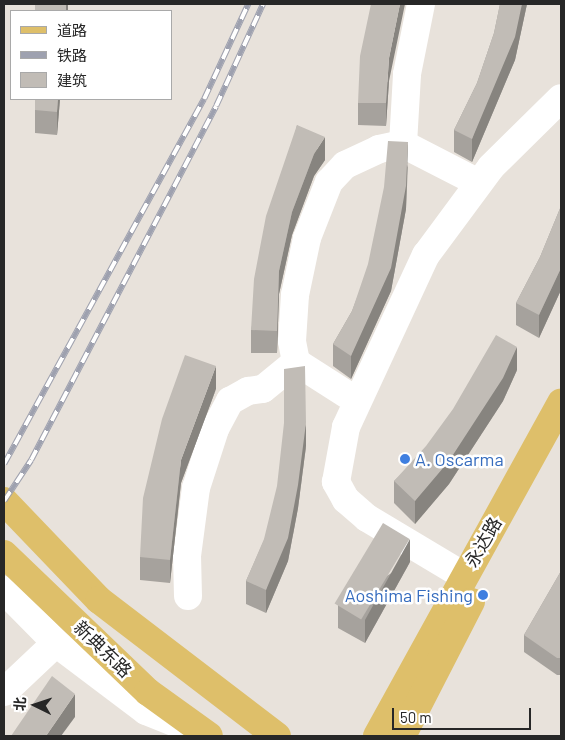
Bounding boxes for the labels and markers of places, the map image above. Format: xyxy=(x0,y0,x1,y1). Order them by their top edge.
place label: A. Oscarma xyxy=(415,448,504,470)
marker: A. Oscarma xyxy=(399,453,411,465)
place label: Aoshima Fishing xyxy=(345,584,473,606)
marker: Aoshima Fishing xyxy=(477,589,489,601)

